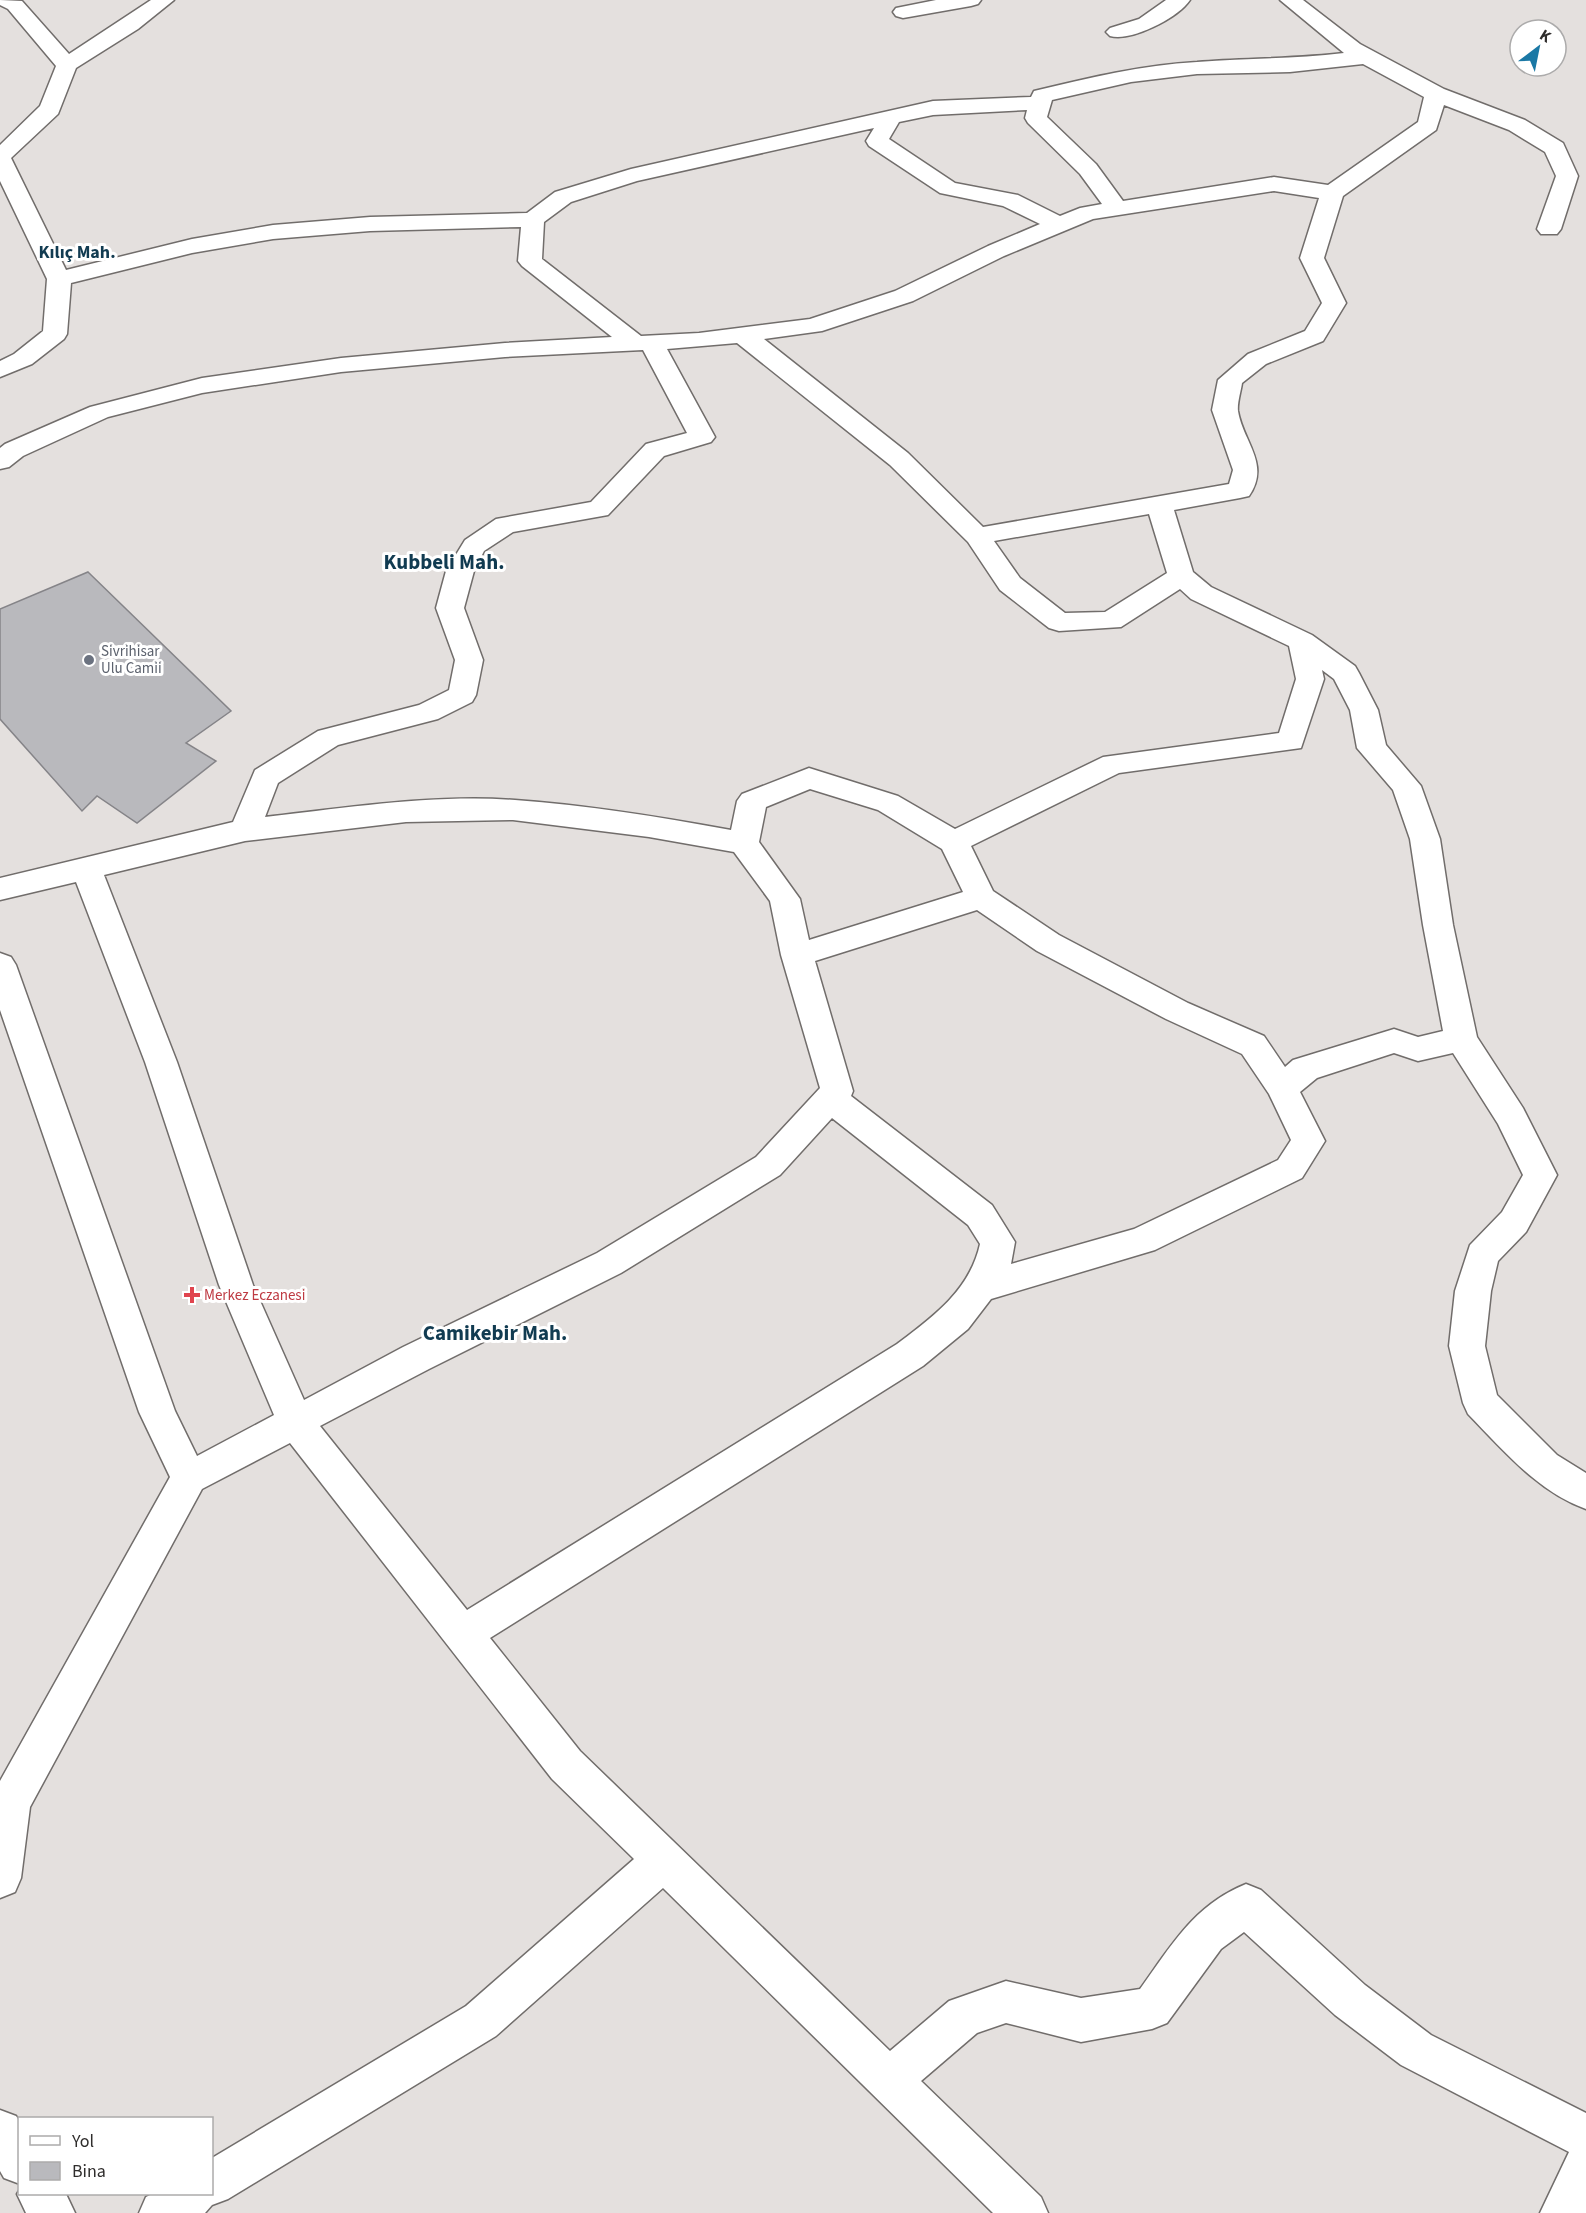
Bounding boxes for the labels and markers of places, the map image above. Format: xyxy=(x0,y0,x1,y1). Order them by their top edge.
place label: Sivrihisar Ulu Camii xyxy=(101,641,162,679)
marker: Sivrihisar Ulu Camii xyxy=(82,653,96,667)
place label: Merkez Eczanesi xyxy=(204,1285,305,1306)
marker: Merkez Eczanesi xyxy=(185,1288,199,1302)

